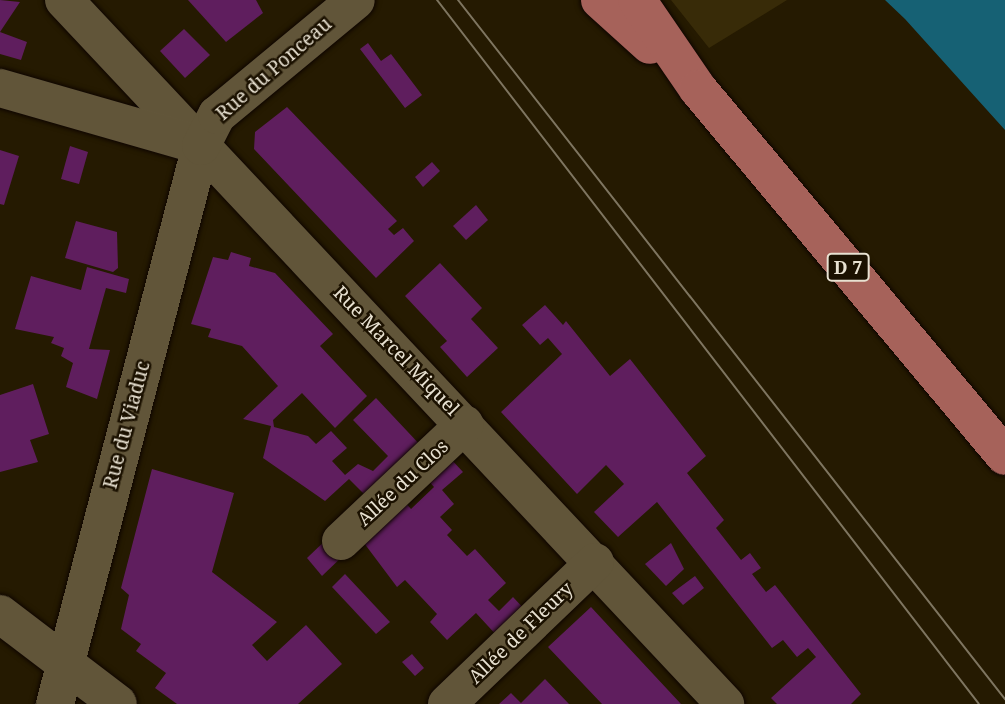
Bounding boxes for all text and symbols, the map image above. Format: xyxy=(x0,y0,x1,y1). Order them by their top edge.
street label: Rue du Ponceau xyxy=(212,13,336,125)
road number: D 7 xyxy=(825,253,871,282)
street label: Rue Marcel Miquel xyxy=(328,282,464,420)
street label: Rue du Viaduc xyxy=(99,359,155,491)
street label: Allée du Clos xyxy=(353,435,453,531)
street label: Allée de Fleury xyxy=(464,577,578,689)

